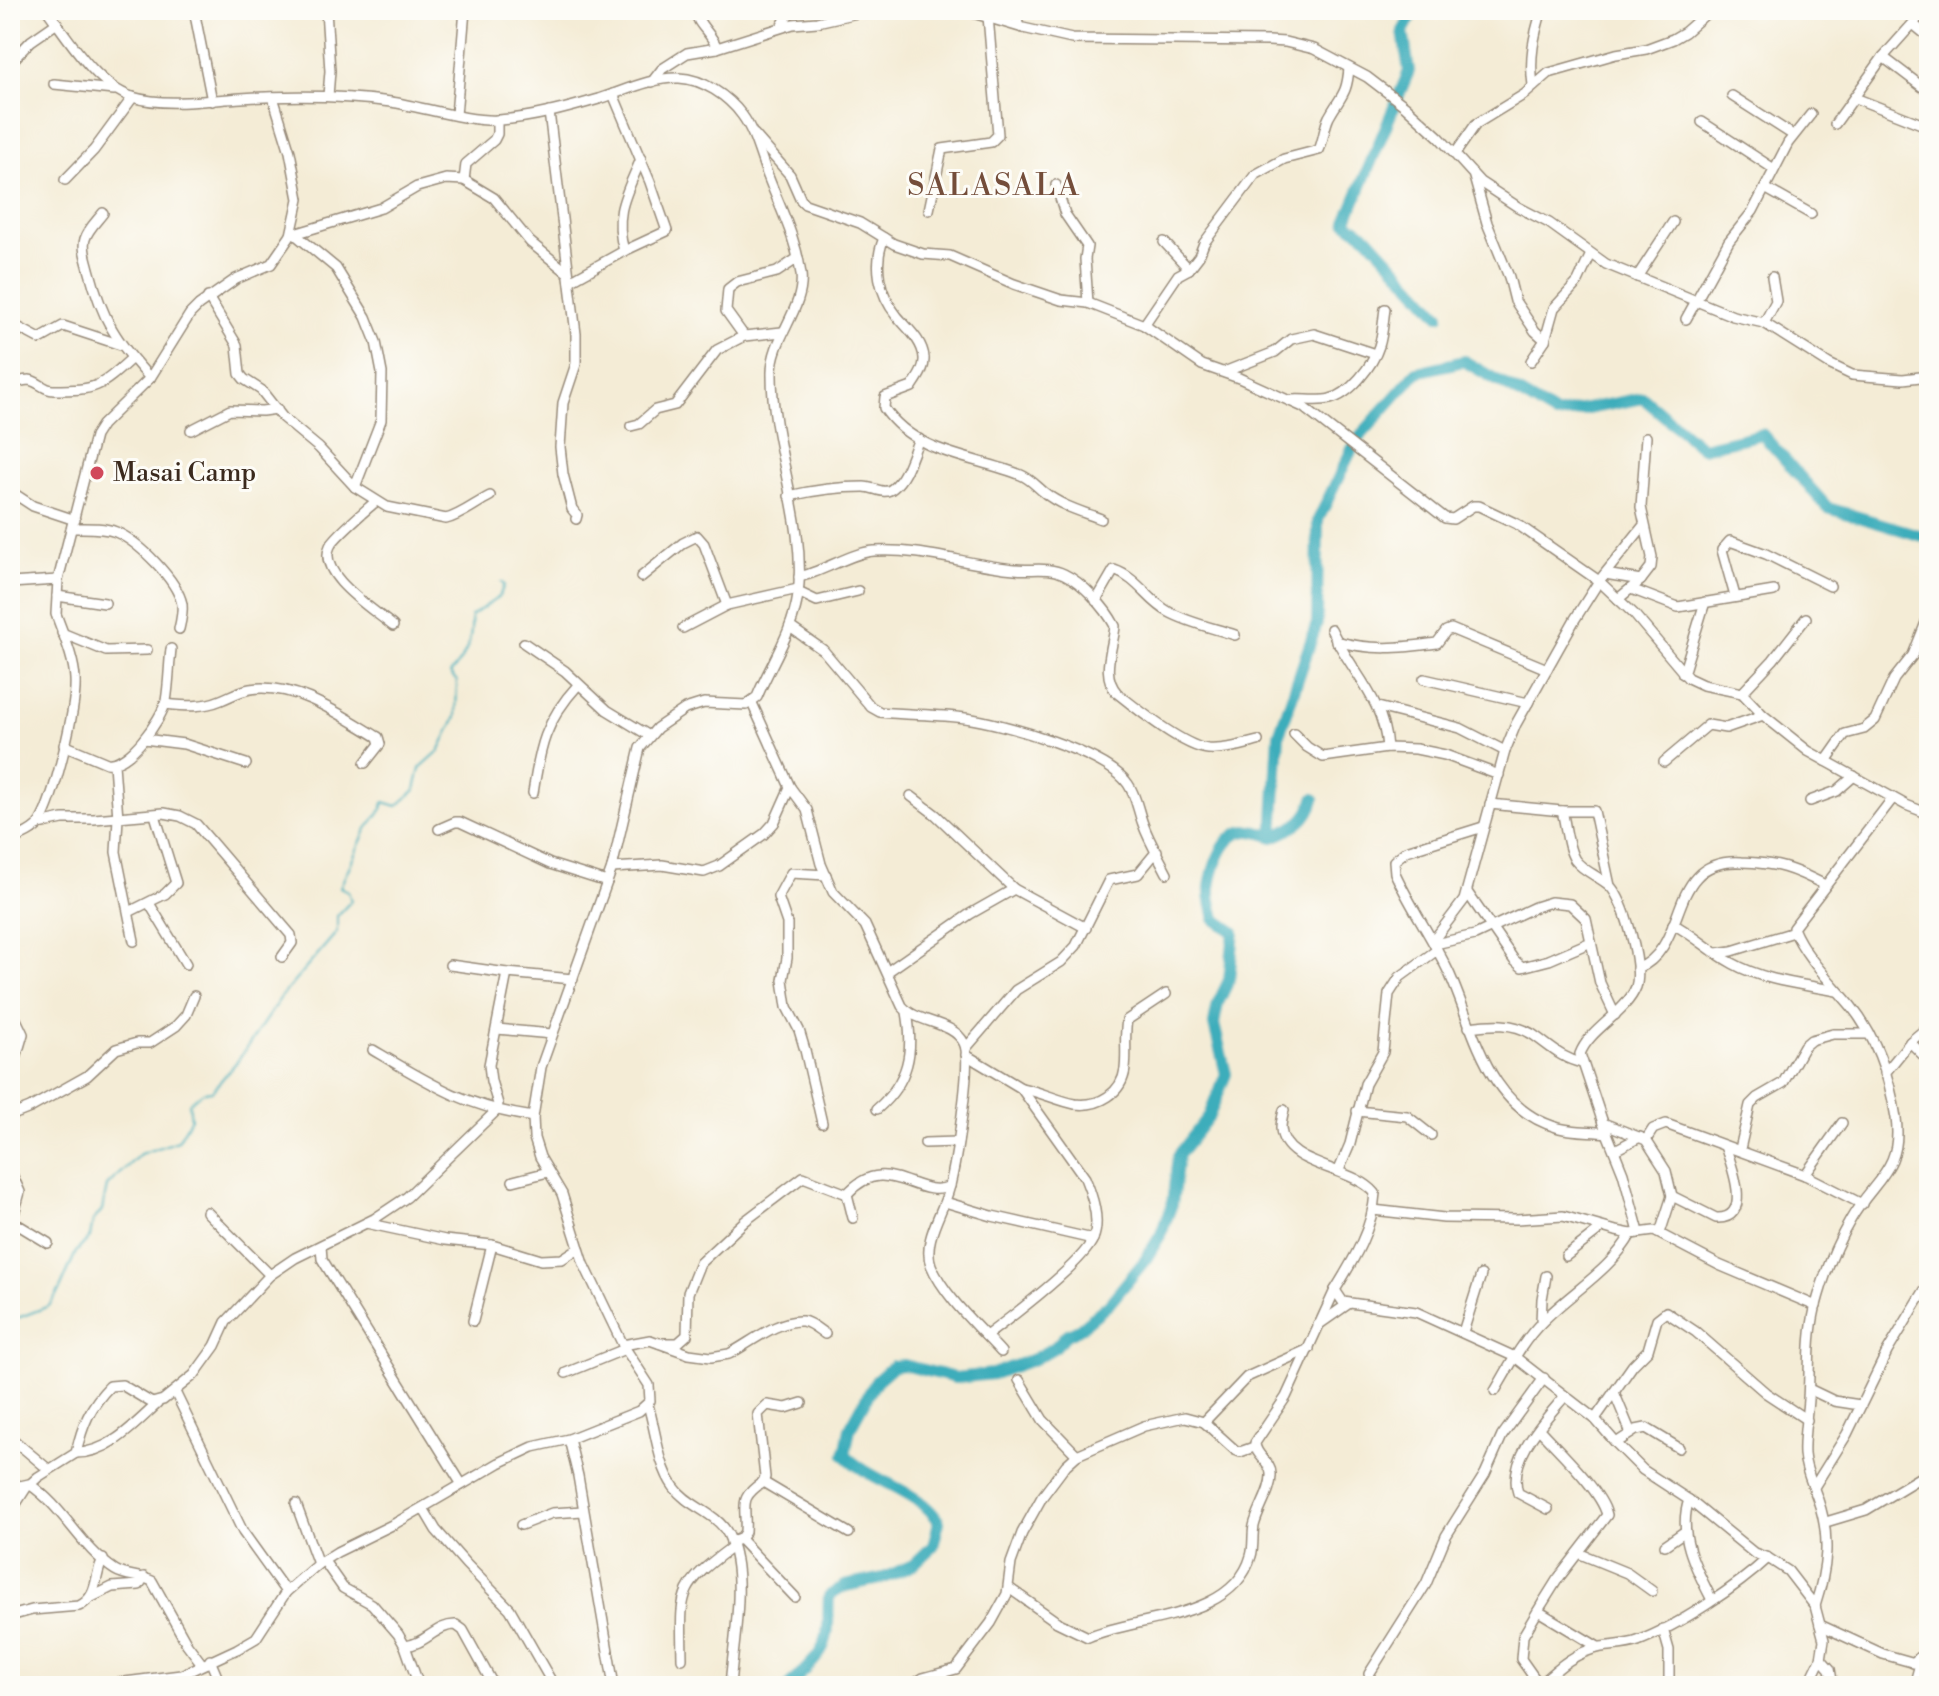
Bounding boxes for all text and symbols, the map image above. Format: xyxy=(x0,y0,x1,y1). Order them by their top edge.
district label: SALASALA xyxy=(907,167,1081,205)
place label: Masai Camp xyxy=(113,457,256,489)
marker: Masai Camp xyxy=(88,464,106,482)

